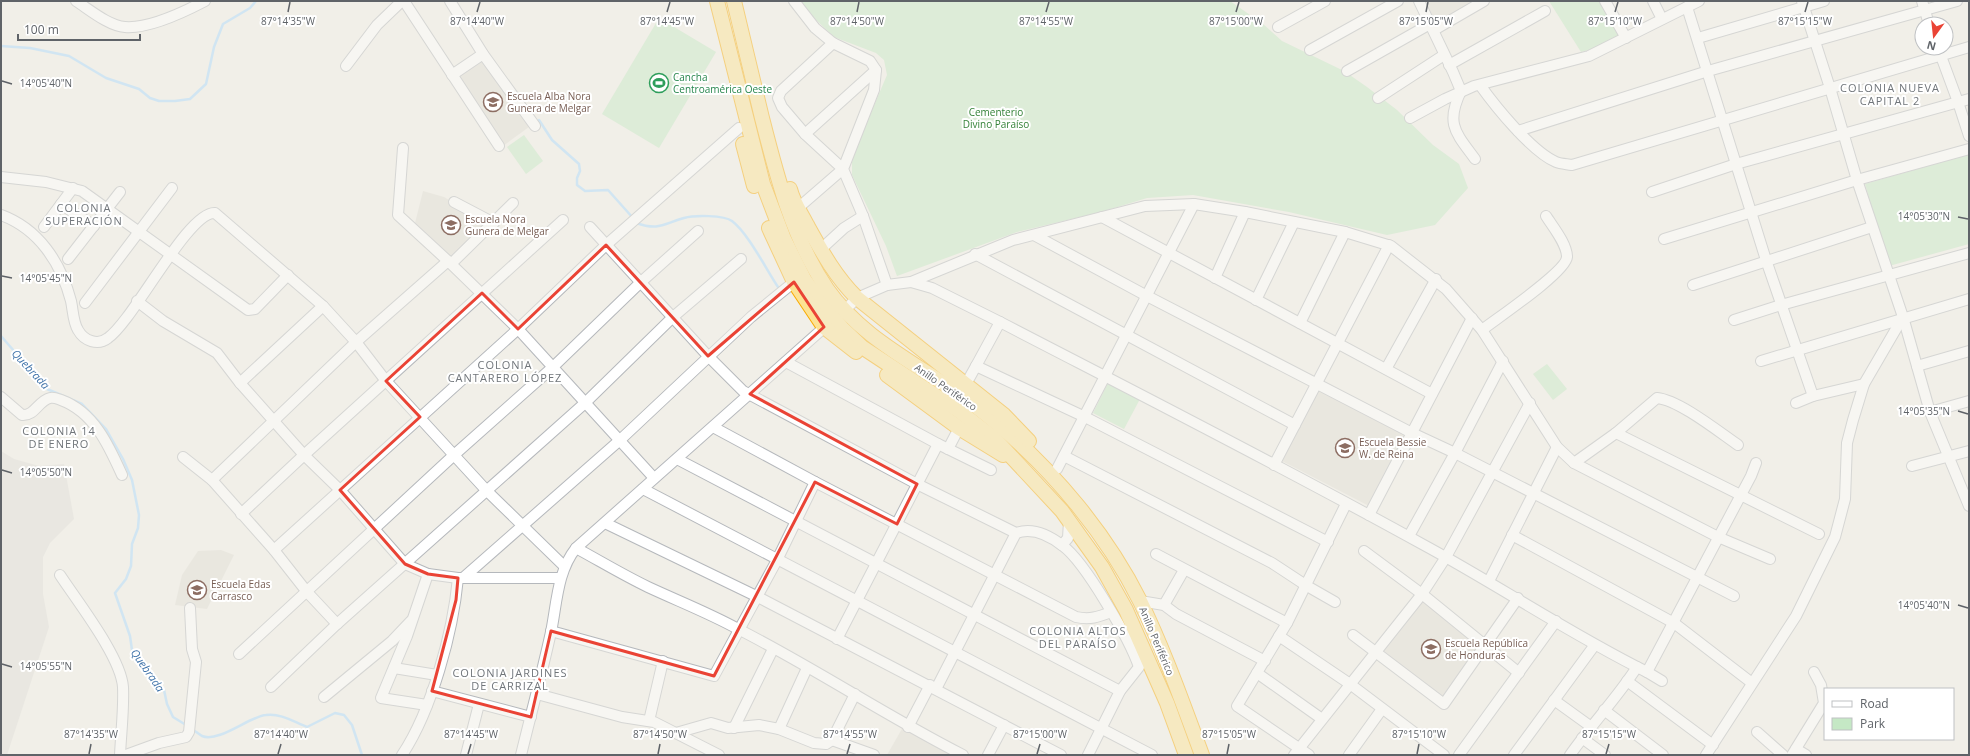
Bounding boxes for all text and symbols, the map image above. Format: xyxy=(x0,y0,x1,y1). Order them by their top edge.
text: 87°14'35"W xyxy=(261,14,316,28)
text: 87°14'40"W xyxy=(450,14,505,28)
text: 87°14'45"W xyxy=(640,14,695,28)
text: 87°14'50"W xyxy=(830,14,885,28)
text: 87°14'55"W xyxy=(1019,14,1074,28)
text: 87°15'00"W xyxy=(1209,14,1264,28)
text: 87°15'05"W xyxy=(1399,14,1454,28)
text: 87°15'10"W xyxy=(1588,14,1643,28)
text: 87°15'15"W xyxy=(1778,14,1833,28)
scale bar xyxy=(18,16,140,42)
north arrow xyxy=(1914,16,1954,56)
text: 100 m xyxy=(24,21,59,38)
text: N xyxy=(1925,38,1938,55)
place label: Cancha Centroamérica Oeste xyxy=(673,70,772,96)
sports icon: Cancha Centroamérica Oeste xyxy=(648,72,670,94)
text: 14°05'40"N xyxy=(20,76,72,90)
district label: COLONIA NUEVA CAPITAL 2 xyxy=(1840,80,1940,108)
place label: Escuela Alba Nora Gunera de Melgar xyxy=(507,89,591,115)
school or university icon: Escuela Alba Nora Gunera de Melgar xyxy=(482,91,504,113)
park label: Cementerio Divino Paraíso xyxy=(963,105,1029,131)
district label: COLONIA SUPERACIÓN xyxy=(45,200,123,228)
text: 14°05'30"N xyxy=(1898,209,1950,223)
place label: Escuela Nora Gunera de Melgar xyxy=(465,212,549,238)
school or university icon: Escuela Nora Gunera de Melgar xyxy=(440,214,462,236)
text: 14°05'45"N xyxy=(20,271,72,285)
water label: Quebrada xyxy=(9,346,53,392)
district label: COLONIA CANTARERO LÓPEZ xyxy=(448,357,562,385)
street label: Anillo Periférico xyxy=(912,360,980,414)
text: 14°05'35"N xyxy=(1898,404,1950,418)
district label: COLONIA 14 DE ENERO xyxy=(22,423,96,451)
place label: Escuela Bessie W. de Reina xyxy=(1359,435,1427,461)
school or university icon: Escuela Bessie W. de Reina xyxy=(1334,437,1356,459)
text: 14°05'50"N xyxy=(20,465,72,479)
place label: Escuela Edas Carrasco xyxy=(211,577,271,603)
school or university icon: Escuela Edas Carrasco xyxy=(186,579,208,601)
text: 14°05'40"N xyxy=(1898,598,1950,612)
street label: Anillo Periférico xyxy=(1136,605,1178,677)
district label: COLONIA ALTOS DEL PARAÍSO xyxy=(1029,623,1127,651)
place label: Escuela República de Honduras xyxy=(1445,636,1528,662)
school or university icon: Escuela República de Honduras xyxy=(1420,638,1442,660)
water label: Quebrada xyxy=(128,646,168,694)
text: 14°05'55"N xyxy=(20,659,72,673)
district label: COLONIA JARDINES DE CARRIZAL xyxy=(452,665,568,693)
legend xyxy=(1824,688,1954,740)
text: Road xyxy=(1860,695,1889,712)
text: Park xyxy=(1860,715,1886,732)
text: 87°14'35"W xyxy=(64,727,119,741)
text: 87°14'40"W xyxy=(254,727,309,741)
text: 87°14'45"W xyxy=(444,727,499,741)
text: 87°14'50"W xyxy=(633,727,688,741)
text: 87°14'55"W xyxy=(823,727,878,741)
text: 87°15'00"W xyxy=(1013,727,1068,741)
text: 87°15'05"W xyxy=(1202,727,1257,741)
text: 87°15'10"W xyxy=(1392,727,1447,741)
text: 87°15'15"W xyxy=(1582,727,1637,741)

